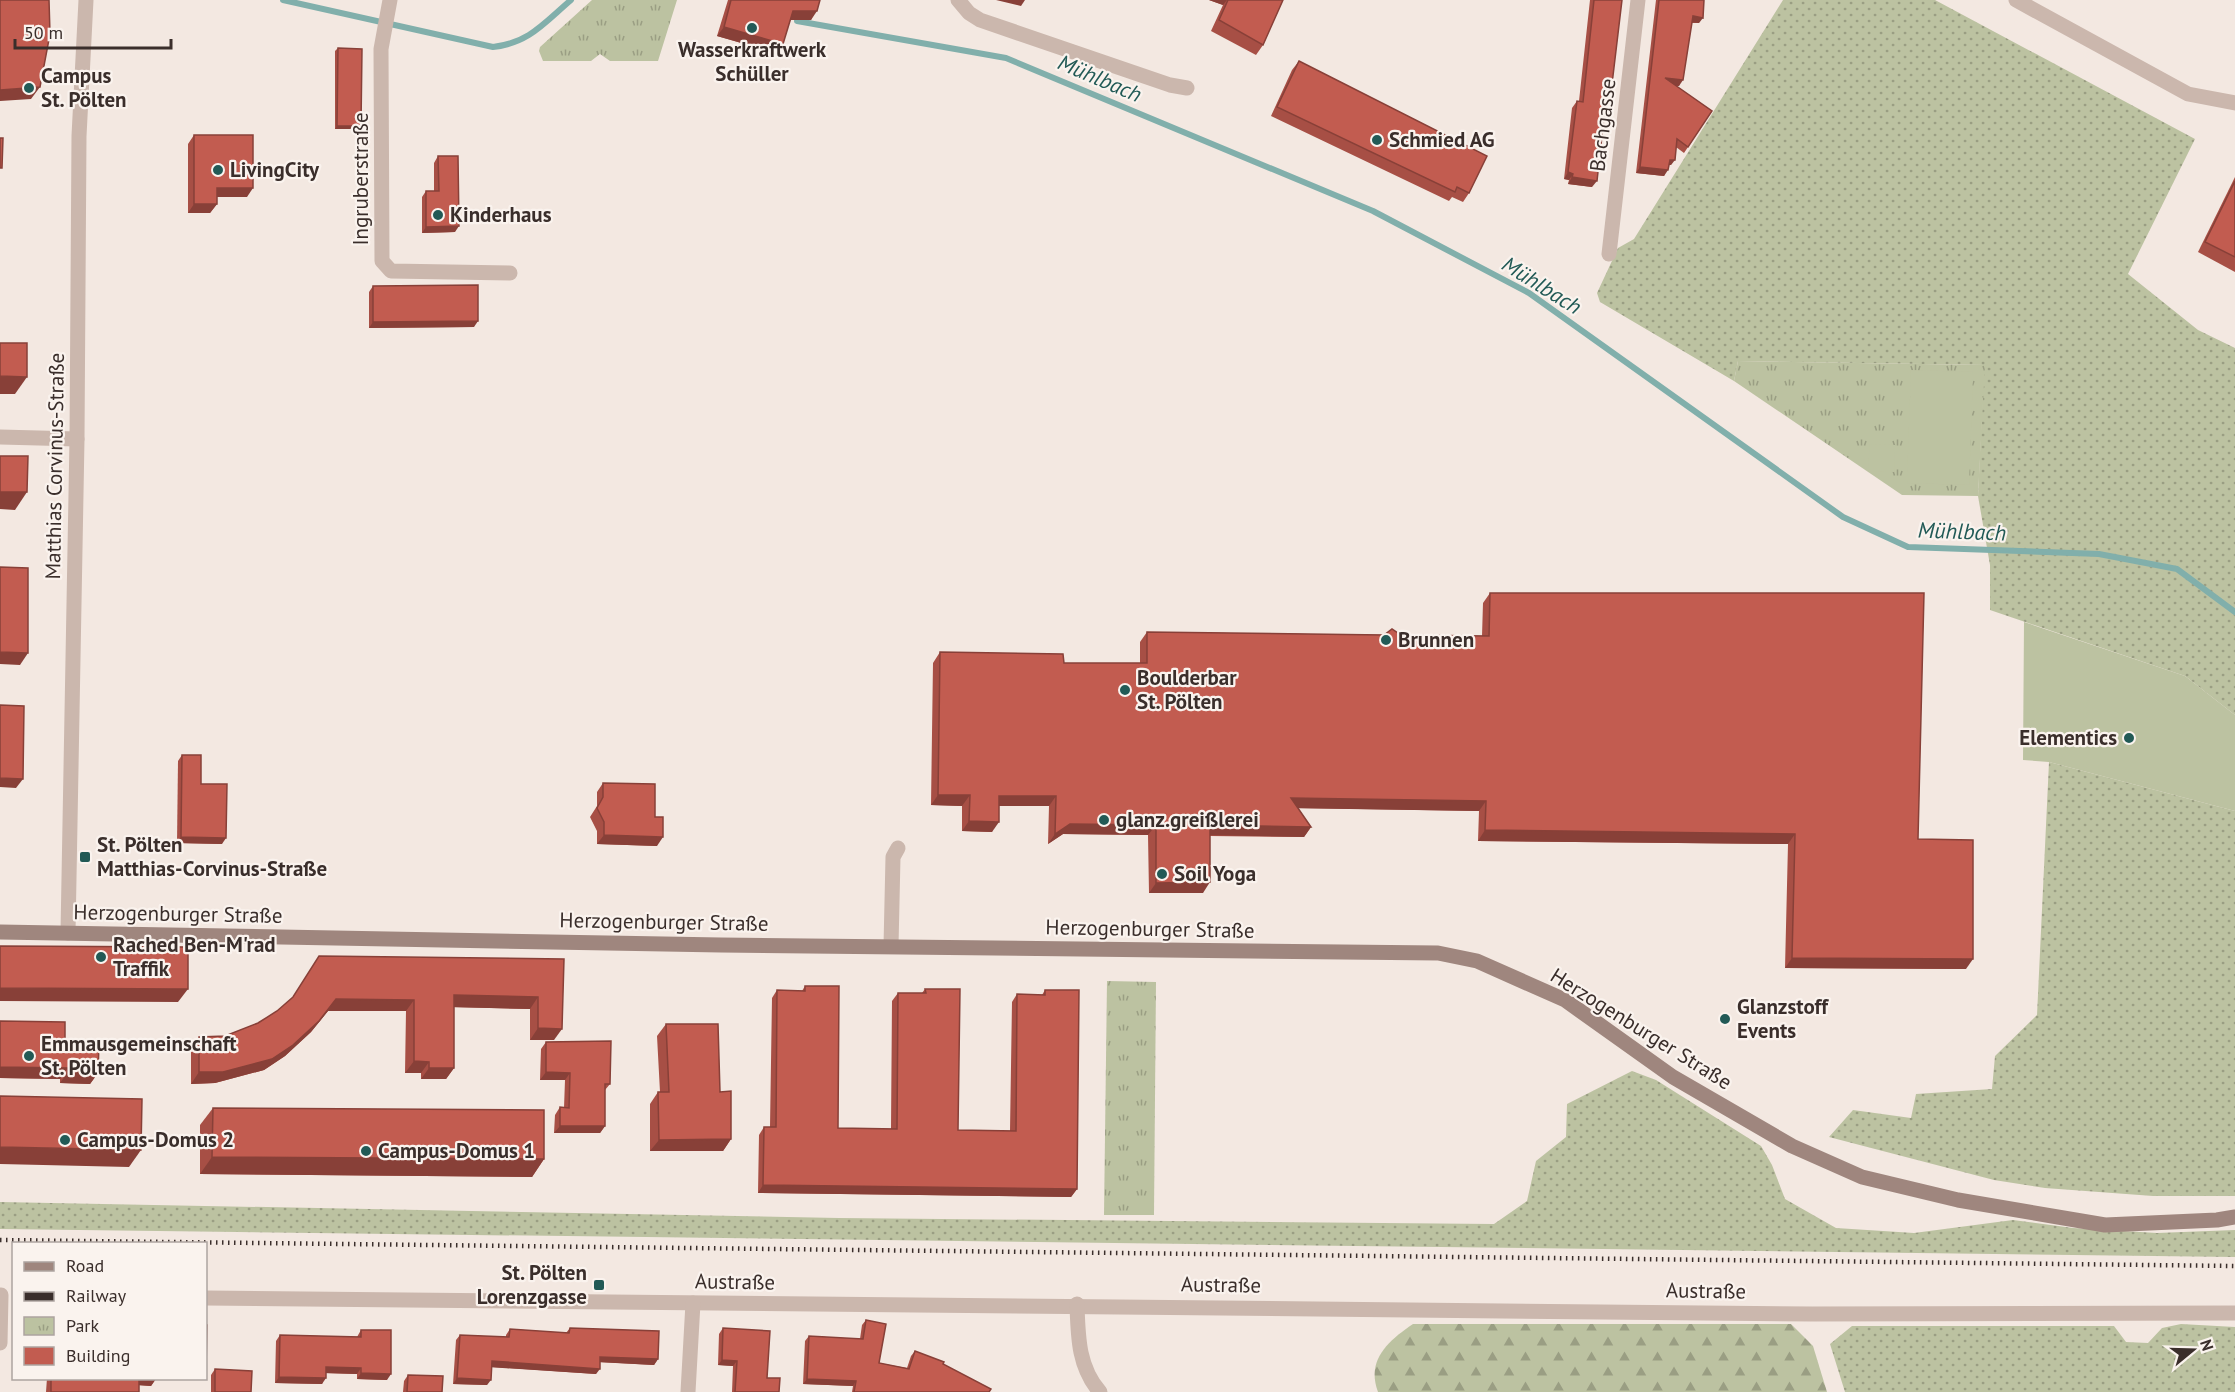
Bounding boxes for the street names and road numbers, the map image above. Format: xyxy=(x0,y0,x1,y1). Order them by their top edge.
street label: Bachgasse xyxy=(1583,77,1622,173)
street label: Ingruberstraße xyxy=(347,112,374,246)
street label: Matthias Corvinus-Straße xyxy=(39,352,70,580)
street label: Herzogenburger Straße xyxy=(73,898,283,929)
street label: Herzogenburger Straße xyxy=(559,906,769,937)
street label: Herzogenburger Straße xyxy=(1045,913,1255,944)
street label: Herzogenburger Straße xyxy=(1545,962,1737,1095)
street label: Austraße xyxy=(695,1267,775,1296)
street label: Austraße xyxy=(1181,1270,1261,1299)
street label: Austraße xyxy=(1666,1276,1746,1305)

